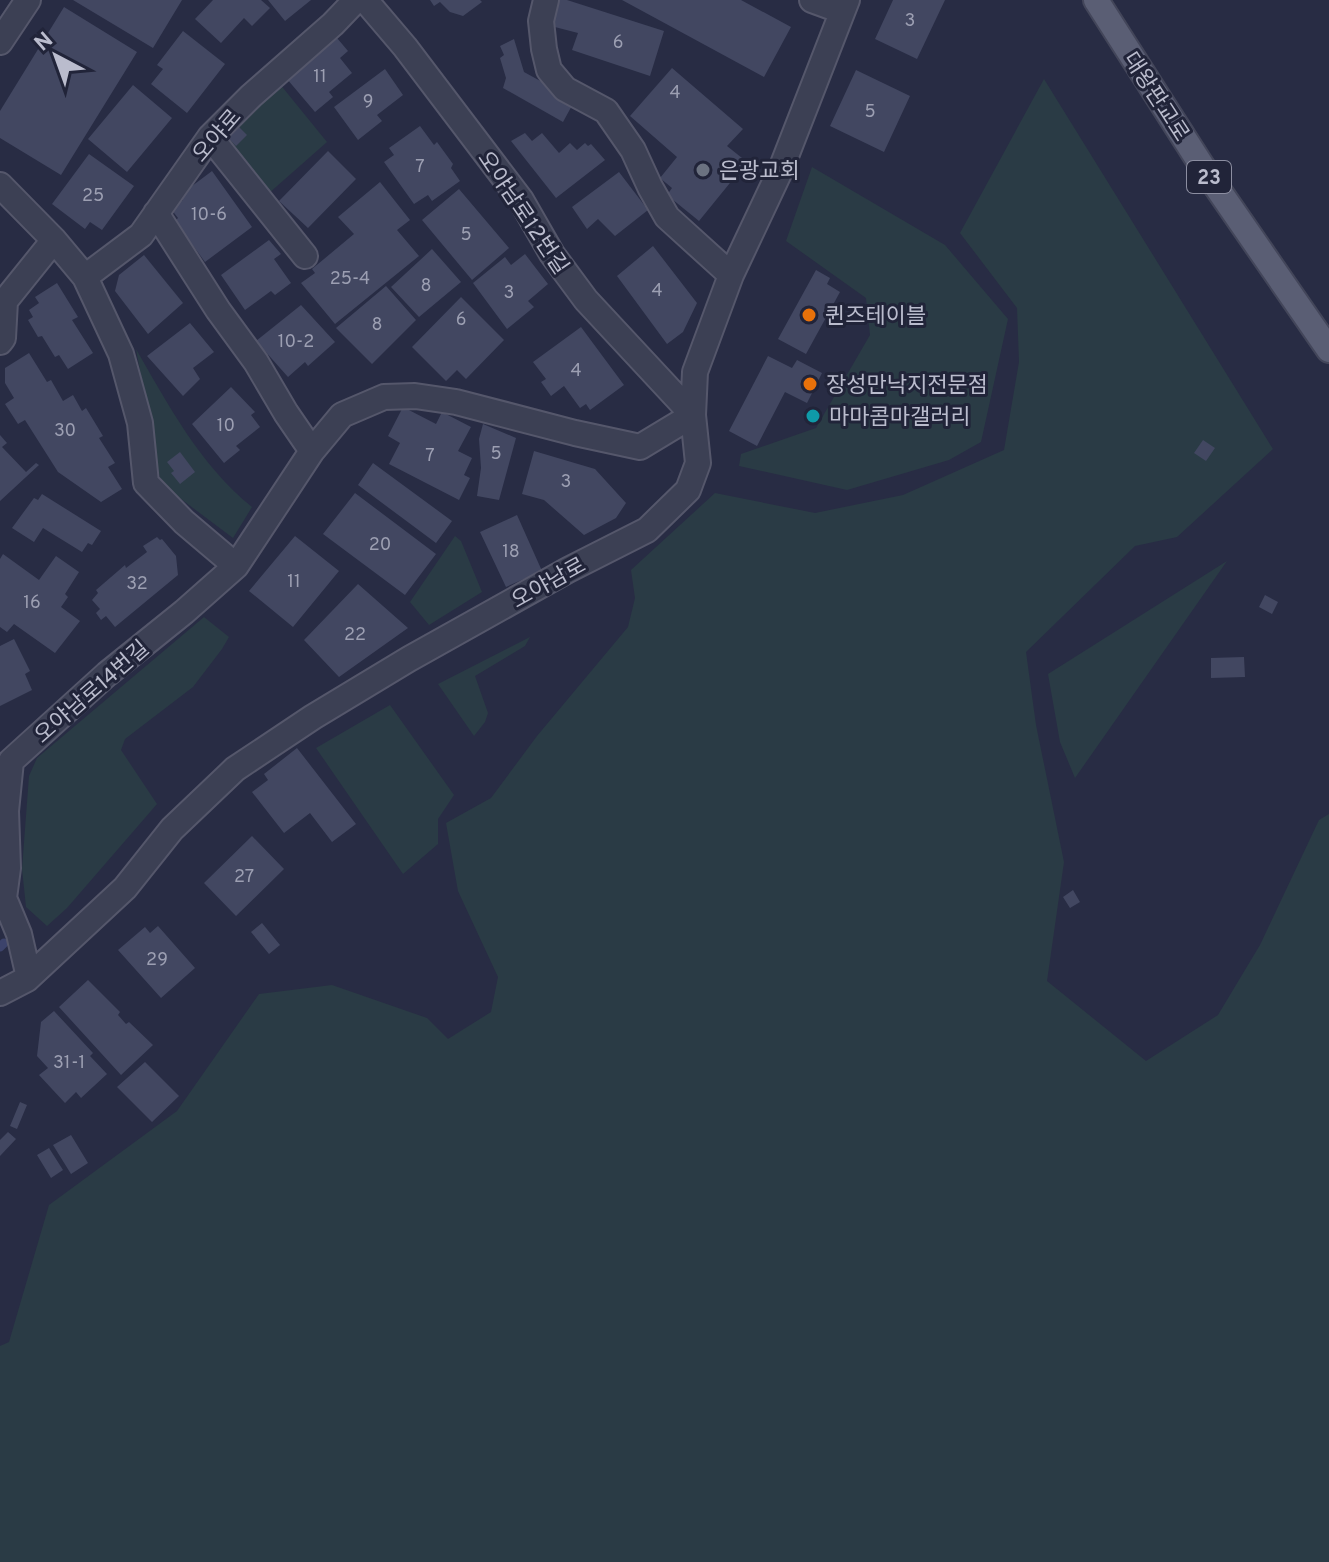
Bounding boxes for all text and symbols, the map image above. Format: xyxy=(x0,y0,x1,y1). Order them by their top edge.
house number: 3 xyxy=(905,10,915,33)
north arrow xyxy=(16,16,96,96)
text: N xyxy=(30,27,59,58)
house number: 6 xyxy=(613,32,623,55)
street label: 대왕판교로 xyxy=(1116,48,1194,147)
house number: 11 xyxy=(313,66,327,89)
house number: 4 xyxy=(669,82,681,105)
house number: 9 xyxy=(363,91,373,114)
house number: 5 xyxy=(864,101,876,124)
street label: 오야로 xyxy=(188,105,248,168)
street label: 오야남로12번길 xyxy=(471,147,573,280)
house number: 7 xyxy=(415,156,425,179)
place label: 은광교회 xyxy=(719,159,800,186)
marker: 은광교회 xyxy=(694,161,712,179)
road number: 23 xyxy=(1187,161,1231,193)
house number: 25 xyxy=(82,185,104,208)
house number: 10-6 xyxy=(191,204,227,227)
house number: 5 xyxy=(460,224,472,247)
house number: 25-4 xyxy=(330,268,370,291)
house number: 8 xyxy=(421,275,432,298)
house number: 4 xyxy=(651,280,663,303)
house number: 3 xyxy=(504,282,514,305)
place label: 퀸즈테이블 xyxy=(825,304,926,331)
marker: 퀸즈테이블 xyxy=(800,306,818,324)
house number: 6 xyxy=(456,309,466,332)
house number: 8 xyxy=(372,314,383,337)
house number: 10-2 xyxy=(278,331,314,354)
house number: 4 xyxy=(570,360,582,383)
place label: 장성만낙지전문점 xyxy=(826,373,988,400)
marker: 장성만낙지전문점 xyxy=(801,375,819,393)
place label: 마마콤마갤러리 xyxy=(829,405,971,432)
marker: 마마콤마갤러리 xyxy=(804,407,822,425)
house number: 10 xyxy=(217,415,235,438)
house number: 30 xyxy=(54,420,76,443)
house number: 5 xyxy=(490,443,502,466)
house number: 7 xyxy=(425,445,435,468)
house number: 3 xyxy=(561,471,571,494)
house number: 20 xyxy=(369,534,391,557)
house number: 18 xyxy=(502,541,520,564)
street label: 오야남로 xyxy=(507,553,591,616)
house number: 11 xyxy=(287,571,301,594)
house number: 32 xyxy=(126,573,148,596)
house number: 16 xyxy=(23,592,41,615)
house number: 22 xyxy=(344,624,366,647)
street label: 오야남로14번길 xyxy=(30,636,155,750)
house number: 27 xyxy=(234,866,254,889)
house number: 29 xyxy=(146,949,168,972)
house number: 31-1 xyxy=(53,1052,85,1075)

